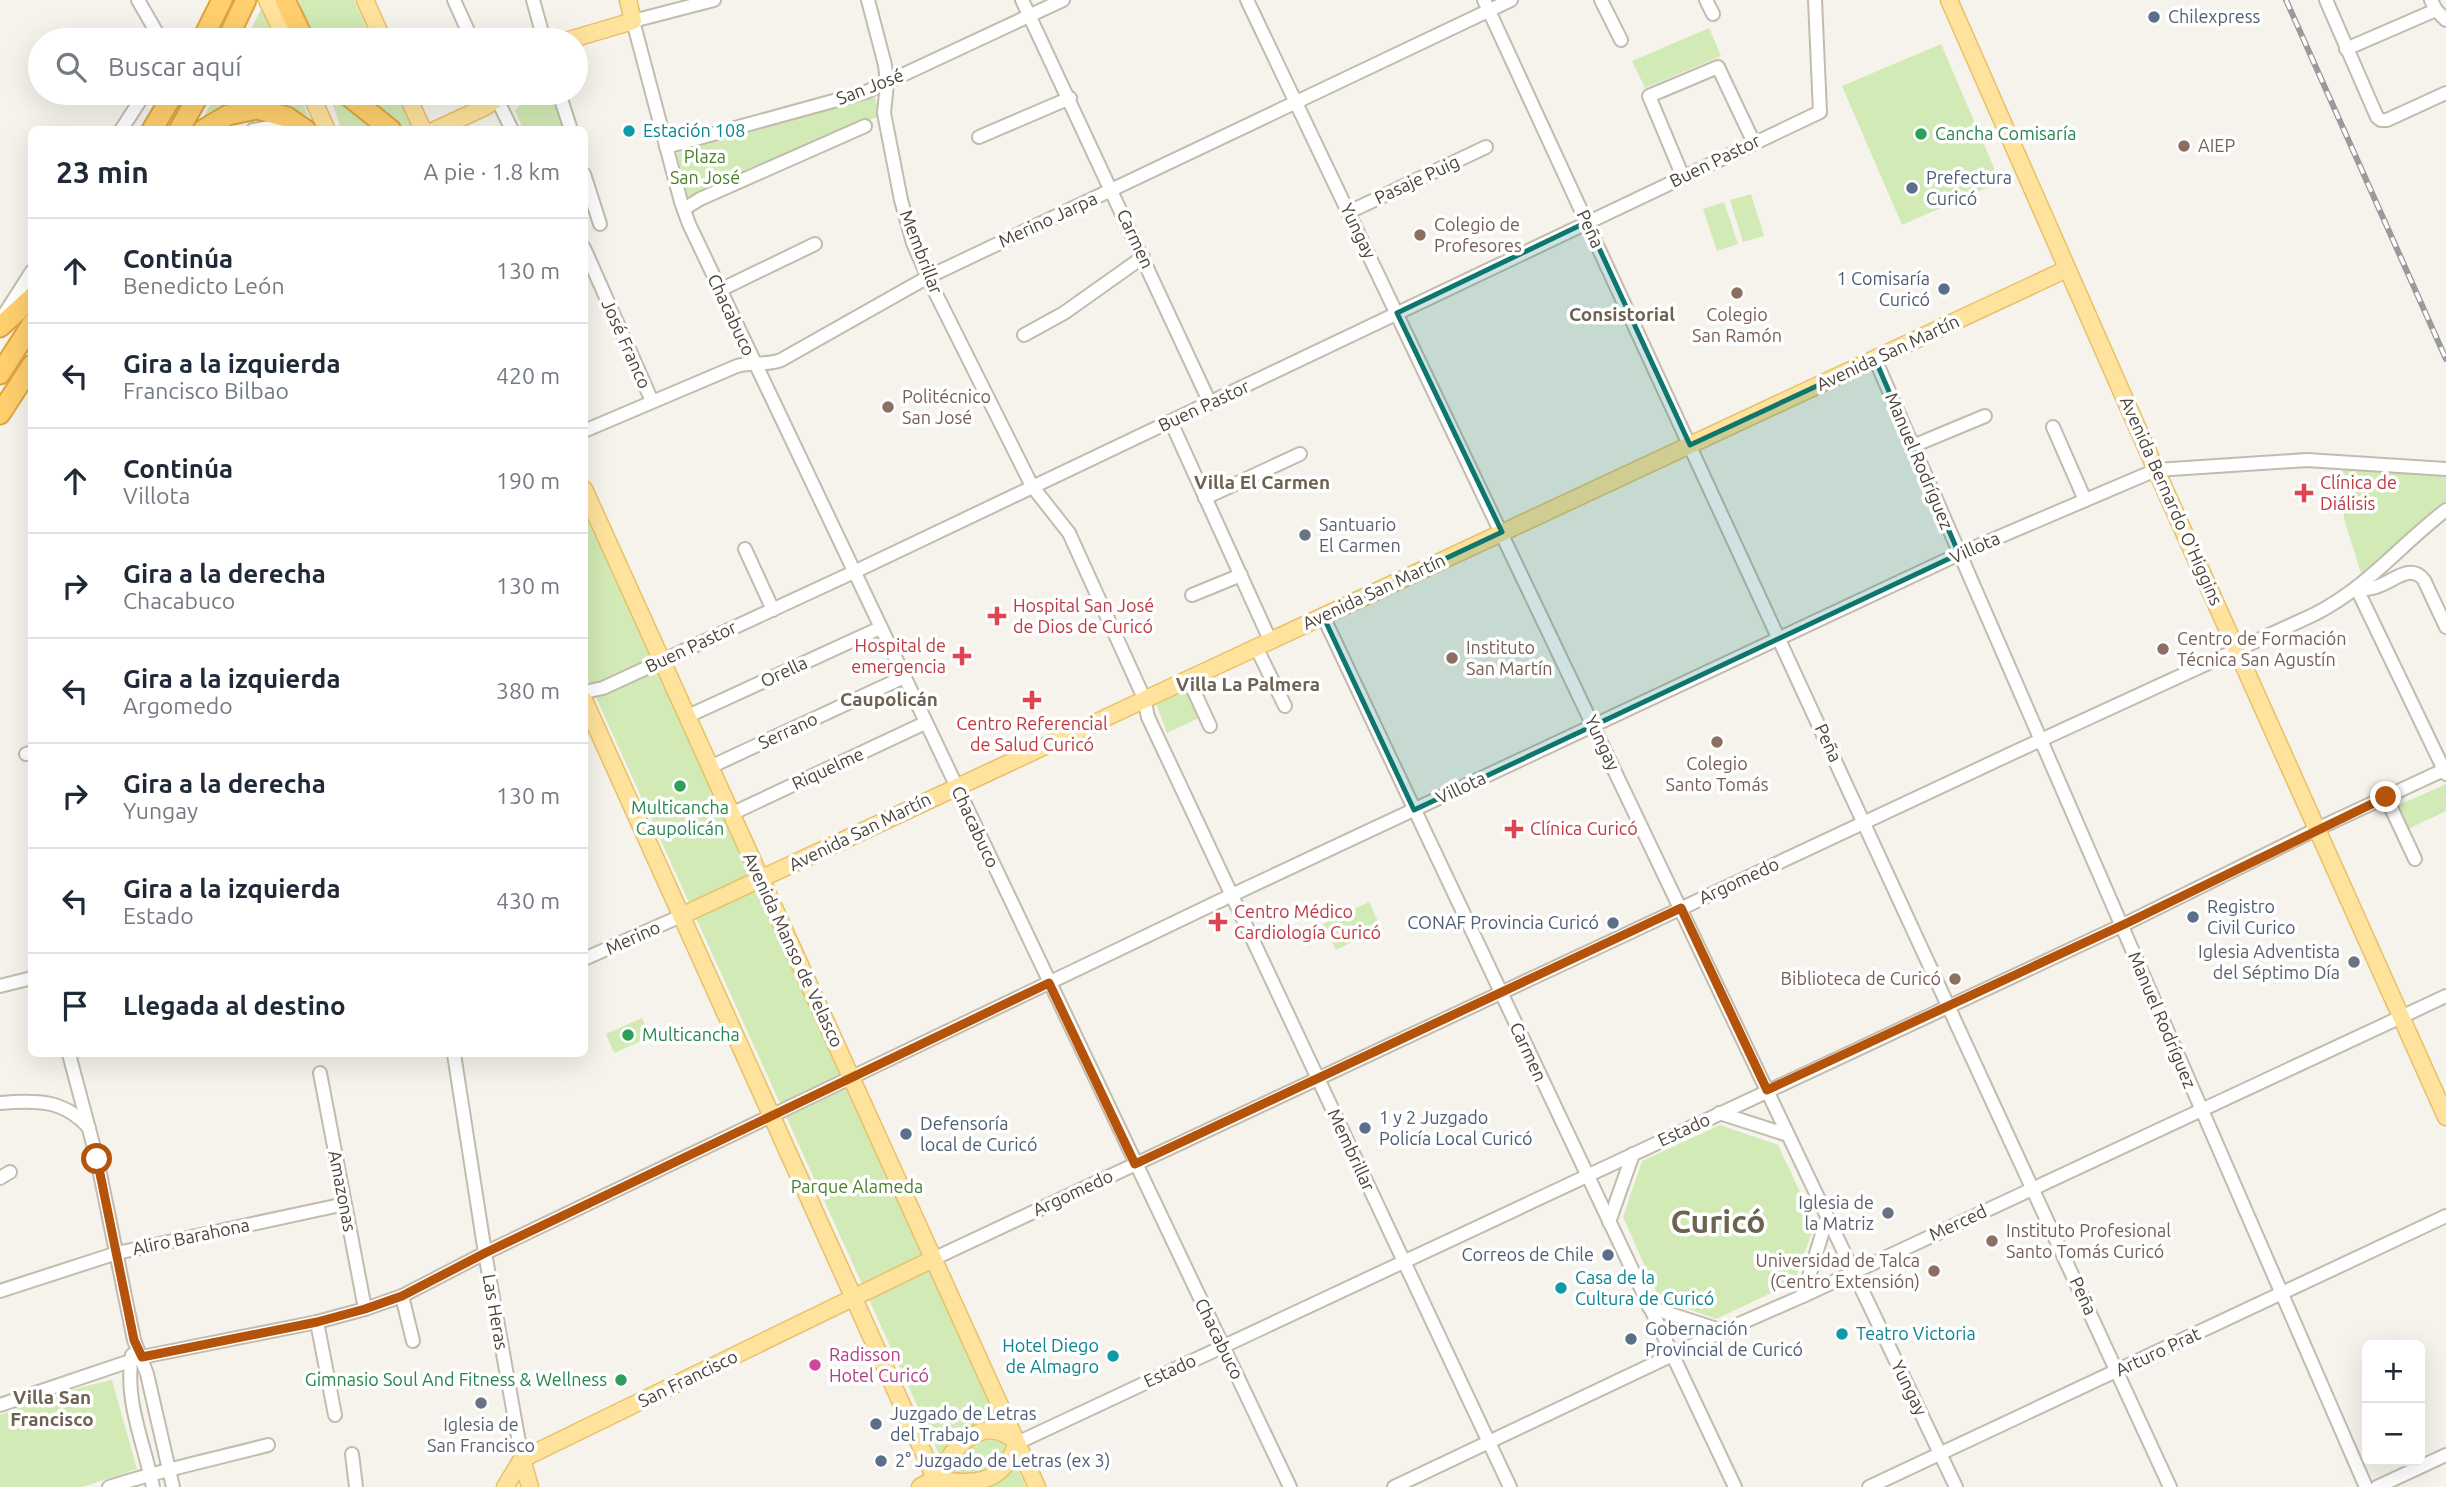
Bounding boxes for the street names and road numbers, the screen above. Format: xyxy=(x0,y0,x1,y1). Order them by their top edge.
street label: San José xyxy=(833,64,906,108)
street label: Buen Pastor xyxy=(1666,130,1763,191)
street label: Pasaje Puig xyxy=(1371,151,1462,207)
street label: Merino Jarpa xyxy=(995,188,1100,251)
street label: Yungay xyxy=(1337,200,1381,262)
street label: Carmen xyxy=(1114,206,1158,271)
street label: Peña xyxy=(1573,206,1608,251)
street label: Membrillar xyxy=(897,207,947,297)
street label: Chacabuco xyxy=(704,271,760,359)
street label: José Franco xyxy=(598,296,655,391)
street label: Avenida San Martín xyxy=(1813,310,1962,394)
street label: Buen Pastor xyxy=(1155,375,1252,435)
street label: Manuel Rodríguez xyxy=(1882,389,1958,532)
street label: Avenida Bernardo O'Higgins xyxy=(2117,393,2227,608)
street label: Villota xyxy=(1946,527,2003,567)
street label: Avenida San Martín xyxy=(1299,549,1448,633)
street label: Buen Pastor xyxy=(642,616,739,676)
street label: Orella xyxy=(757,652,810,691)
street label: Serrano xyxy=(755,708,820,752)
street label: Yungay xyxy=(1581,712,1625,774)
street label: Peña xyxy=(1811,720,1846,765)
street label: Riquelme xyxy=(789,743,866,793)
street label: Villota xyxy=(1432,767,1489,807)
street label: Chacabuco xyxy=(948,783,1004,871)
street label: Avenida San Martín xyxy=(785,788,934,874)
street label: Avenida Manso de Velasco xyxy=(740,849,848,1050)
street label: Argomedo xyxy=(1695,853,1782,907)
street label: Merino xyxy=(602,916,663,958)
street label: Manuel Rodríguez xyxy=(2125,948,2201,1091)
street label: Carmen xyxy=(1507,1019,1551,1084)
street label: Membrillar xyxy=(1324,1105,1380,1194)
street label: Estado xyxy=(1654,1108,1713,1150)
street label: Amazonas xyxy=(325,1148,361,1233)
street label: Argomedo xyxy=(1029,1165,1116,1219)
street label: Merced xyxy=(1926,1200,1990,1244)
street label: Aliro Barahona xyxy=(130,1214,251,1258)
street label: Las Heras xyxy=(479,1272,513,1352)
street label: Peña xyxy=(2066,1273,2101,1318)
street label: Chacabuco xyxy=(1192,1295,1248,1382)
street label: Arturo Prat xyxy=(2112,1323,2203,1379)
street label: San Francisco xyxy=(635,1345,740,1411)
street label: Estado xyxy=(1140,1349,1199,1391)
street label: Yungay xyxy=(1888,1357,1932,1419)

